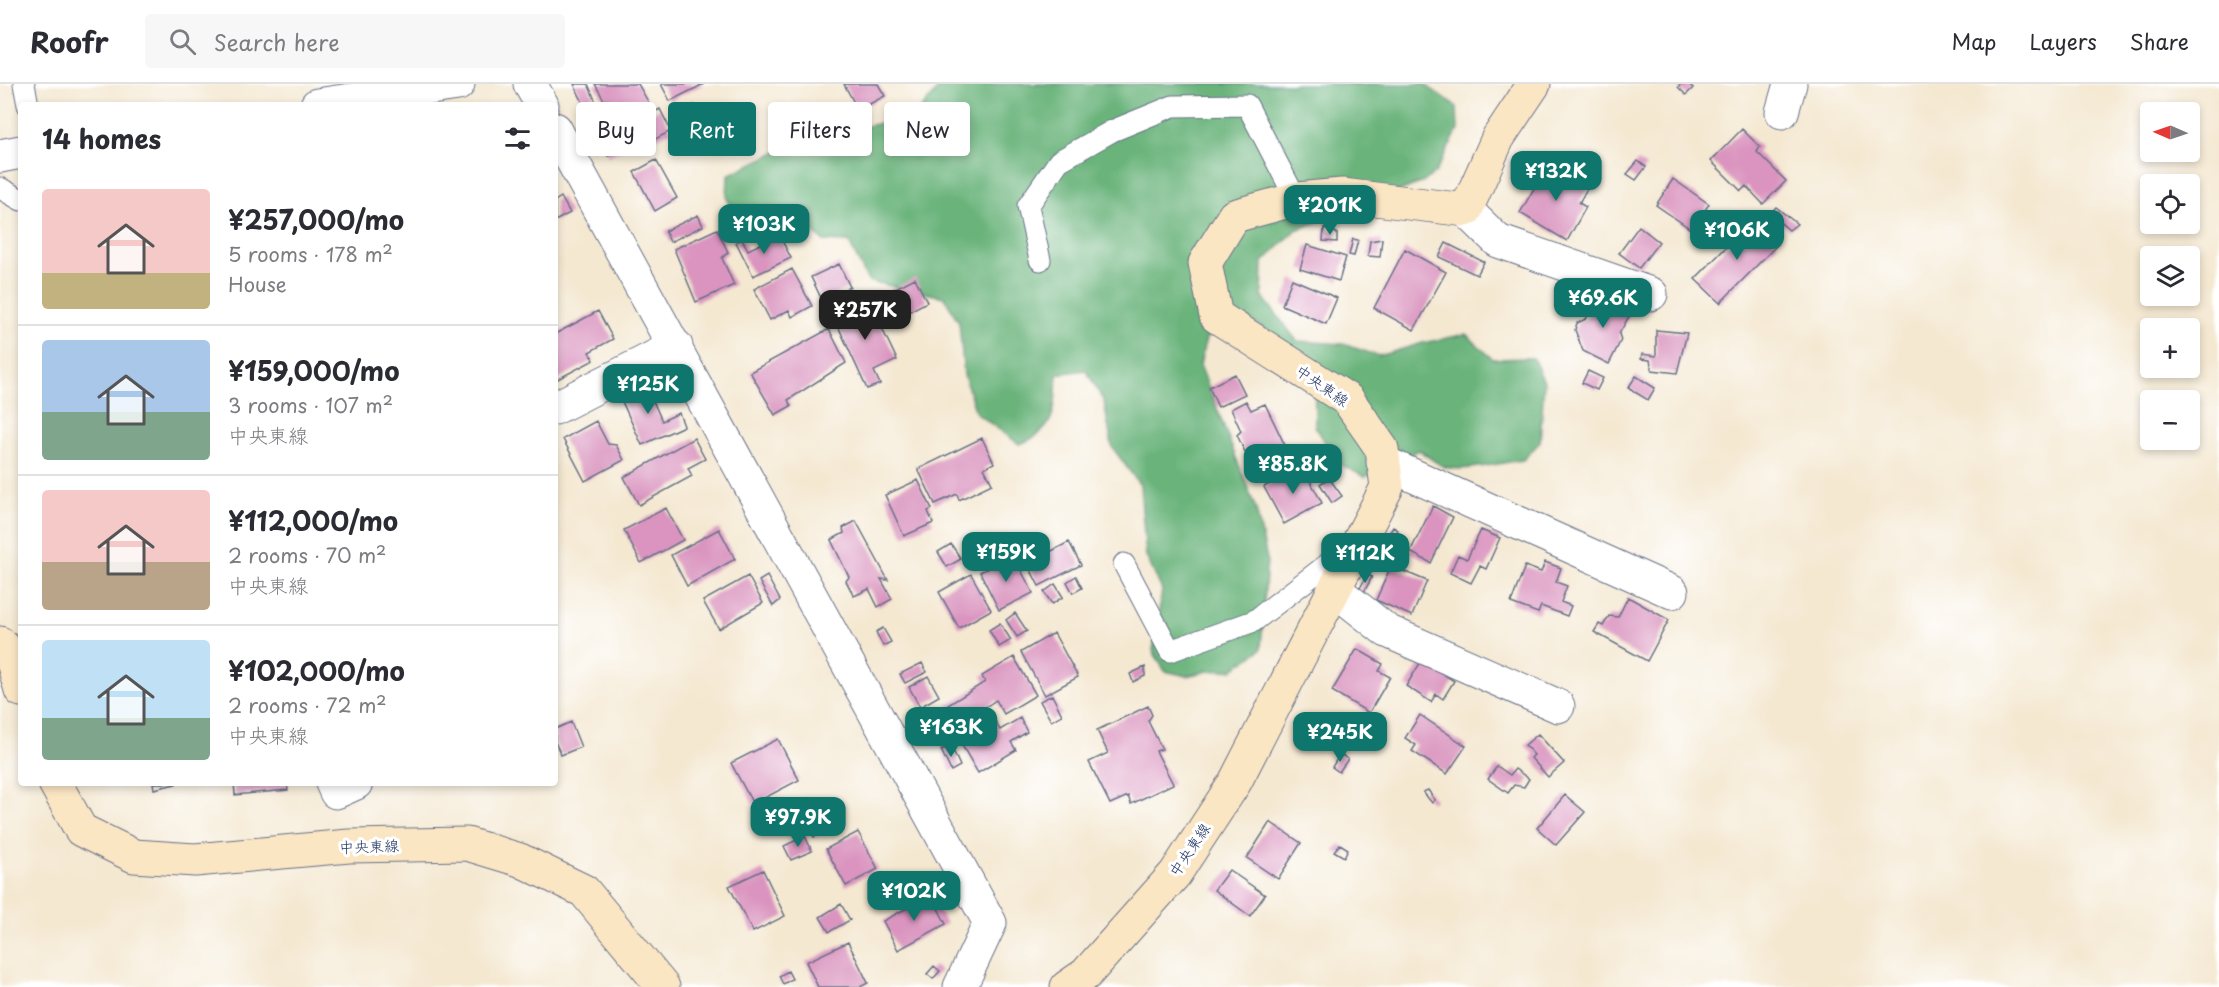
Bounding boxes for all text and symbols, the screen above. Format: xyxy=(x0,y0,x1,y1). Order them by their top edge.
search box xyxy=(145,14,565,68)
text: Roofr xyxy=(30,20,109,63)
icon: search xyxy=(166,25,199,58)
text: Search here xyxy=(214,25,339,58)
text: Map xyxy=(1952,25,1996,57)
text: Layers xyxy=(2029,25,2097,57)
text: Share xyxy=(2130,25,2189,57)
chip: Buy xyxy=(576,102,656,156)
chip: Rent xyxy=(668,102,756,156)
chip: Filters xyxy=(768,102,872,156)
chip: New xyxy=(884,102,970,156)
north arrow xyxy=(2140,102,2200,162)
map controls xyxy=(2140,102,2200,450)
text: 14 homes xyxy=(42,119,161,158)
icon: filters xyxy=(501,122,534,155)
pin: ¥132K xyxy=(1514,151,1598,202)
text: ¥132K xyxy=(1525,155,1587,185)
button: locate xyxy=(2140,174,2200,234)
pin: ¥201K xyxy=(1288,185,1372,236)
text: ¥201K xyxy=(1298,189,1362,219)
text: ¥257,000/mo xyxy=(228,200,404,239)
pin: ¥103K xyxy=(722,204,806,255)
text: ¥103K xyxy=(732,208,796,238)
pin: ¥106K xyxy=(1695,210,1779,261)
icon: home xyxy=(90,213,162,285)
text: ¥106K xyxy=(1704,214,1770,244)
text: 5 rooms · 178 m² xyxy=(228,239,393,269)
button: layers xyxy=(2140,246,2200,306)
text: House xyxy=(228,269,287,299)
pin: ¥69.6K xyxy=(1554,278,1652,329)
text: ¥69.6K xyxy=(1568,282,1638,312)
pin: ¥257K xyxy=(823,290,907,341)
text: ¥257K xyxy=(833,294,897,324)
button: + xyxy=(2140,318,2200,378)
text: ¥159,000/mo xyxy=(228,351,399,390)
street label: 中央東線 xyxy=(1292,358,1354,411)
icon: home xyxy=(90,364,162,436)
pin: ¥125K xyxy=(606,364,690,415)
text: ¥125K xyxy=(617,368,679,398)
text: 3 rooms · 107 m² xyxy=(228,390,393,420)
button: − xyxy=(2140,390,2200,450)
text: 中央東線 xyxy=(228,420,308,450)
pin: ¥85.8K xyxy=(1244,444,1342,495)
text: ¥85.8K xyxy=(1258,448,1328,478)
text: ¥112,000/mo xyxy=(228,501,398,540)
icon: home xyxy=(90,514,162,586)
pin: ¥159K xyxy=(964,532,1048,583)
pin: ¥112K xyxy=(1323,533,1407,584)
text: ¥159K xyxy=(976,536,1036,566)
text: ¥112K xyxy=(1335,537,1395,567)
text: 2 rooms · 70 m² xyxy=(228,540,386,570)
text: 中央東線 xyxy=(228,570,308,600)
text: ¥102,000/mo xyxy=(228,651,405,690)
icon: home xyxy=(90,664,162,736)
text: 2 rooms · 72 m² xyxy=(228,690,387,720)
pin: ¥163K xyxy=(909,707,993,758)
text: ¥163K xyxy=(919,711,983,741)
pin: ¥245K xyxy=(1298,712,1382,763)
text: ¥245K xyxy=(1307,716,1373,746)
text: 中央東線 xyxy=(228,720,308,750)
pin: ¥97.9K xyxy=(749,797,847,848)
text: ¥97.9K xyxy=(765,801,831,831)
street label: 中央東線 xyxy=(1162,818,1215,880)
street label: 中央東線 xyxy=(339,833,399,858)
pin: ¥102K xyxy=(872,871,956,922)
text: ¥102K xyxy=(881,875,947,905)

